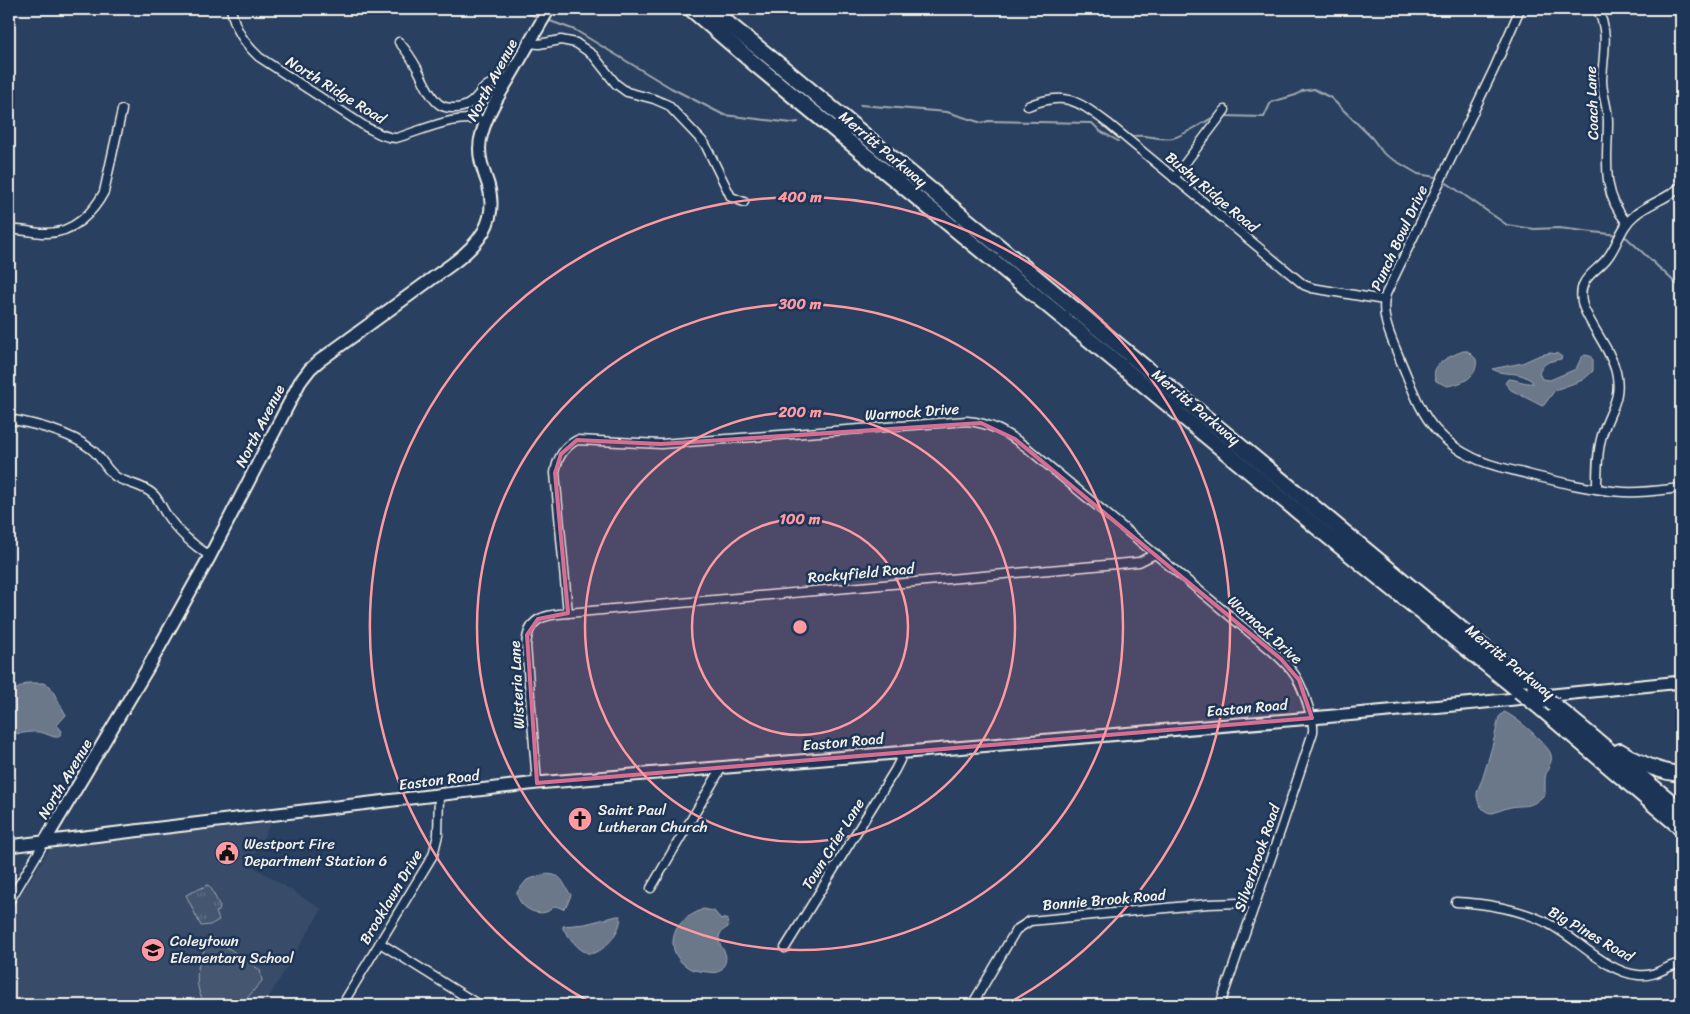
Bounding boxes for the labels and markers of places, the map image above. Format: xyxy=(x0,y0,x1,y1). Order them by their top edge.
centre of rings xyxy=(791,618,809,636)
place label: Saint Paul Lutheran Church xyxy=(598,797,708,840)
church icon: Saint Paul Lutheran Church xyxy=(567,806,593,832)
place label: Westport Fire Department Station 6 xyxy=(244,831,387,874)
public building icon: Westport Fire Department Station 6 xyxy=(214,840,240,866)
place label: Coleytown Elementary School xyxy=(170,928,295,971)
school or university icon: Coleytown Elementary School xyxy=(140,937,166,963)

